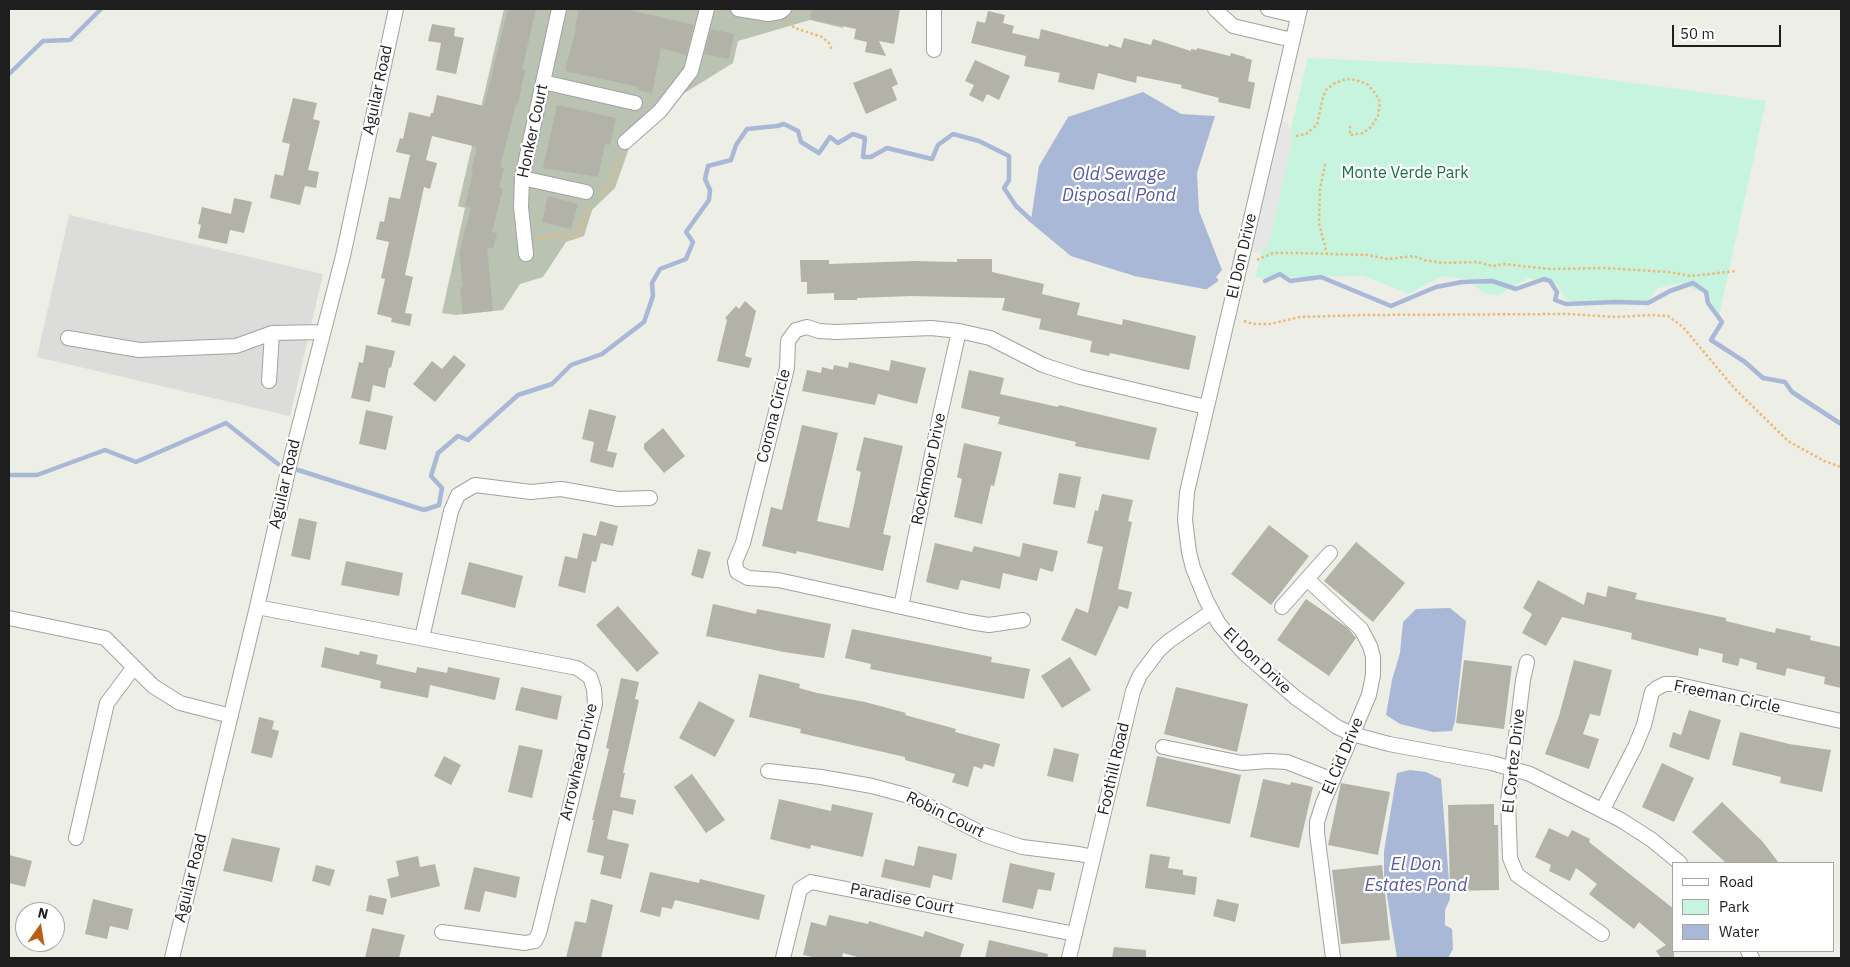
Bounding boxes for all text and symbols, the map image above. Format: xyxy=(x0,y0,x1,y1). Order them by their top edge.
scale bar xyxy=(1675,15,1784,47)
text: 50 m xyxy=(1680,24,1715,43)
street label: Aguilar Road xyxy=(359,43,397,137)
street label: Honker Court xyxy=(514,82,552,180)
park label: Monte Verde Park xyxy=(1341,163,1469,183)
water label: Old Sewage Disposal Pond xyxy=(1062,164,1176,206)
street label: El Don Drive xyxy=(1223,211,1261,301)
street label: Corona Circle xyxy=(753,367,795,465)
street label: Rockmoor Drive xyxy=(908,411,950,527)
street label: Aguilar Road xyxy=(265,437,305,531)
street label: El Don Drive xyxy=(1219,624,1295,698)
street label: Freeman Circle xyxy=(1672,676,1782,718)
street label: Arrowhead Drive xyxy=(556,702,602,822)
street label: El Cortez Drive xyxy=(1499,708,1529,814)
street label: El Cid Drive xyxy=(1318,715,1368,797)
street label: Foothill Road xyxy=(1094,721,1134,817)
street label: Robin Court xyxy=(903,788,987,842)
street label: Aguilar Road xyxy=(171,832,211,924)
water label: El Don Estates Pond xyxy=(1365,854,1467,896)
legend xyxy=(1672,862,1835,952)
text: Road xyxy=(1719,872,1754,891)
street label: Paradise Court xyxy=(848,880,956,918)
text: Park xyxy=(1719,897,1749,916)
north arrow xyxy=(15,902,65,952)
text: N xyxy=(36,903,50,923)
text: Water xyxy=(1719,922,1759,941)

